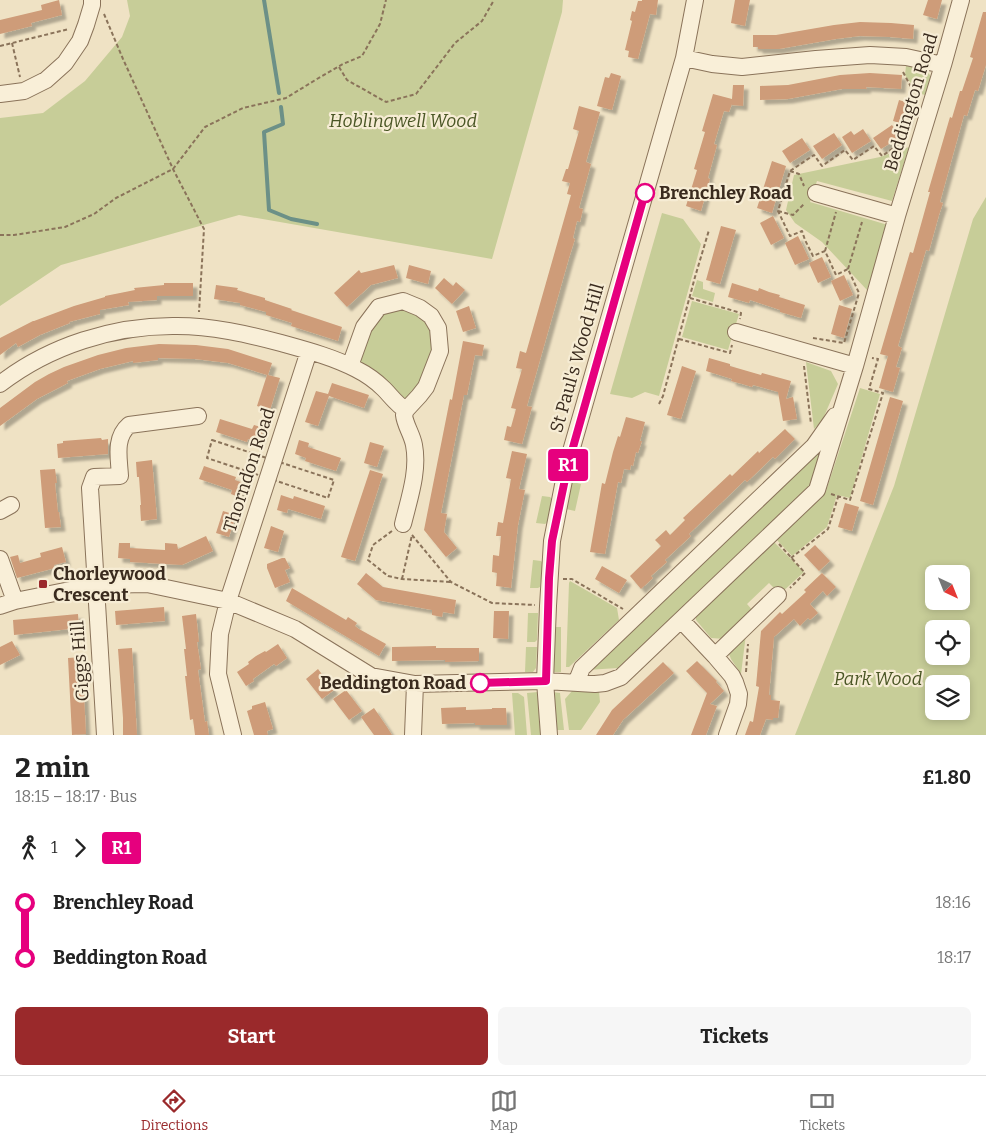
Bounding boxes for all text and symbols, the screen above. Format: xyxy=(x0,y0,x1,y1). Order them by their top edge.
street label: Beddington Road xyxy=(880,30,943,174)
park label: Hoblingwell Wood xyxy=(329,110,478,132)
place label: Brenchley Road xyxy=(659,182,792,204)
marker: Brenchley Road xyxy=(635,183,655,203)
street label: St Paul's Wood Hill xyxy=(545,281,609,435)
street label: Thorndon Road xyxy=(219,405,280,535)
line badge: R1 xyxy=(546,449,590,481)
text: R1 xyxy=(558,454,578,476)
place label: Chorleywood Crescent xyxy=(53,563,166,606)
north arrow xyxy=(925,565,970,610)
map controls xyxy=(925,565,970,720)
marker: Chorleywood Crescent xyxy=(37,578,49,590)
street label: Giggs Hill xyxy=(66,620,94,702)
button: locate xyxy=(925,620,970,665)
park label: Park Wood xyxy=(834,668,923,690)
place label: Beddington Road xyxy=(320,672,466,694)
marker: Beddington Road xyxy=(470,673,490,693)
button: layers xyxy=(925,675,970,720)
text: 2 min xyxy=(15,751,89,784)
text: £1.80 xyxy=(922,766,971,789)
text: 18:15 – 18:17 · Bus xyxy=(15,787,137,806)
icon: walk xyxy=(15,834,43,862)
icon: forward xyxy=(66,834,94,862)
text: R1 xyxy=(112,837,131,859)
text: 1 xyxy=(51,838,58,857)
text: Brenchley Road xyxy=(53,891,193,914)
text: 18:16 xyxy=(936,893,971,912)
text: Beddington Road xyxy=(53,946,207,969)
text: 18:17 xyxy=(937,948,971,967)
button: Start xyxy=(15,1007,488,1065)
button: Tickets xyxy=(498,1007,971,1065)
tab: Directions xyxy=(141,1087,208,1134)
tab: Map xyxy=(490,1087,518,1134)
tab: Tickets xyxy=(800,1087,845,1134)

